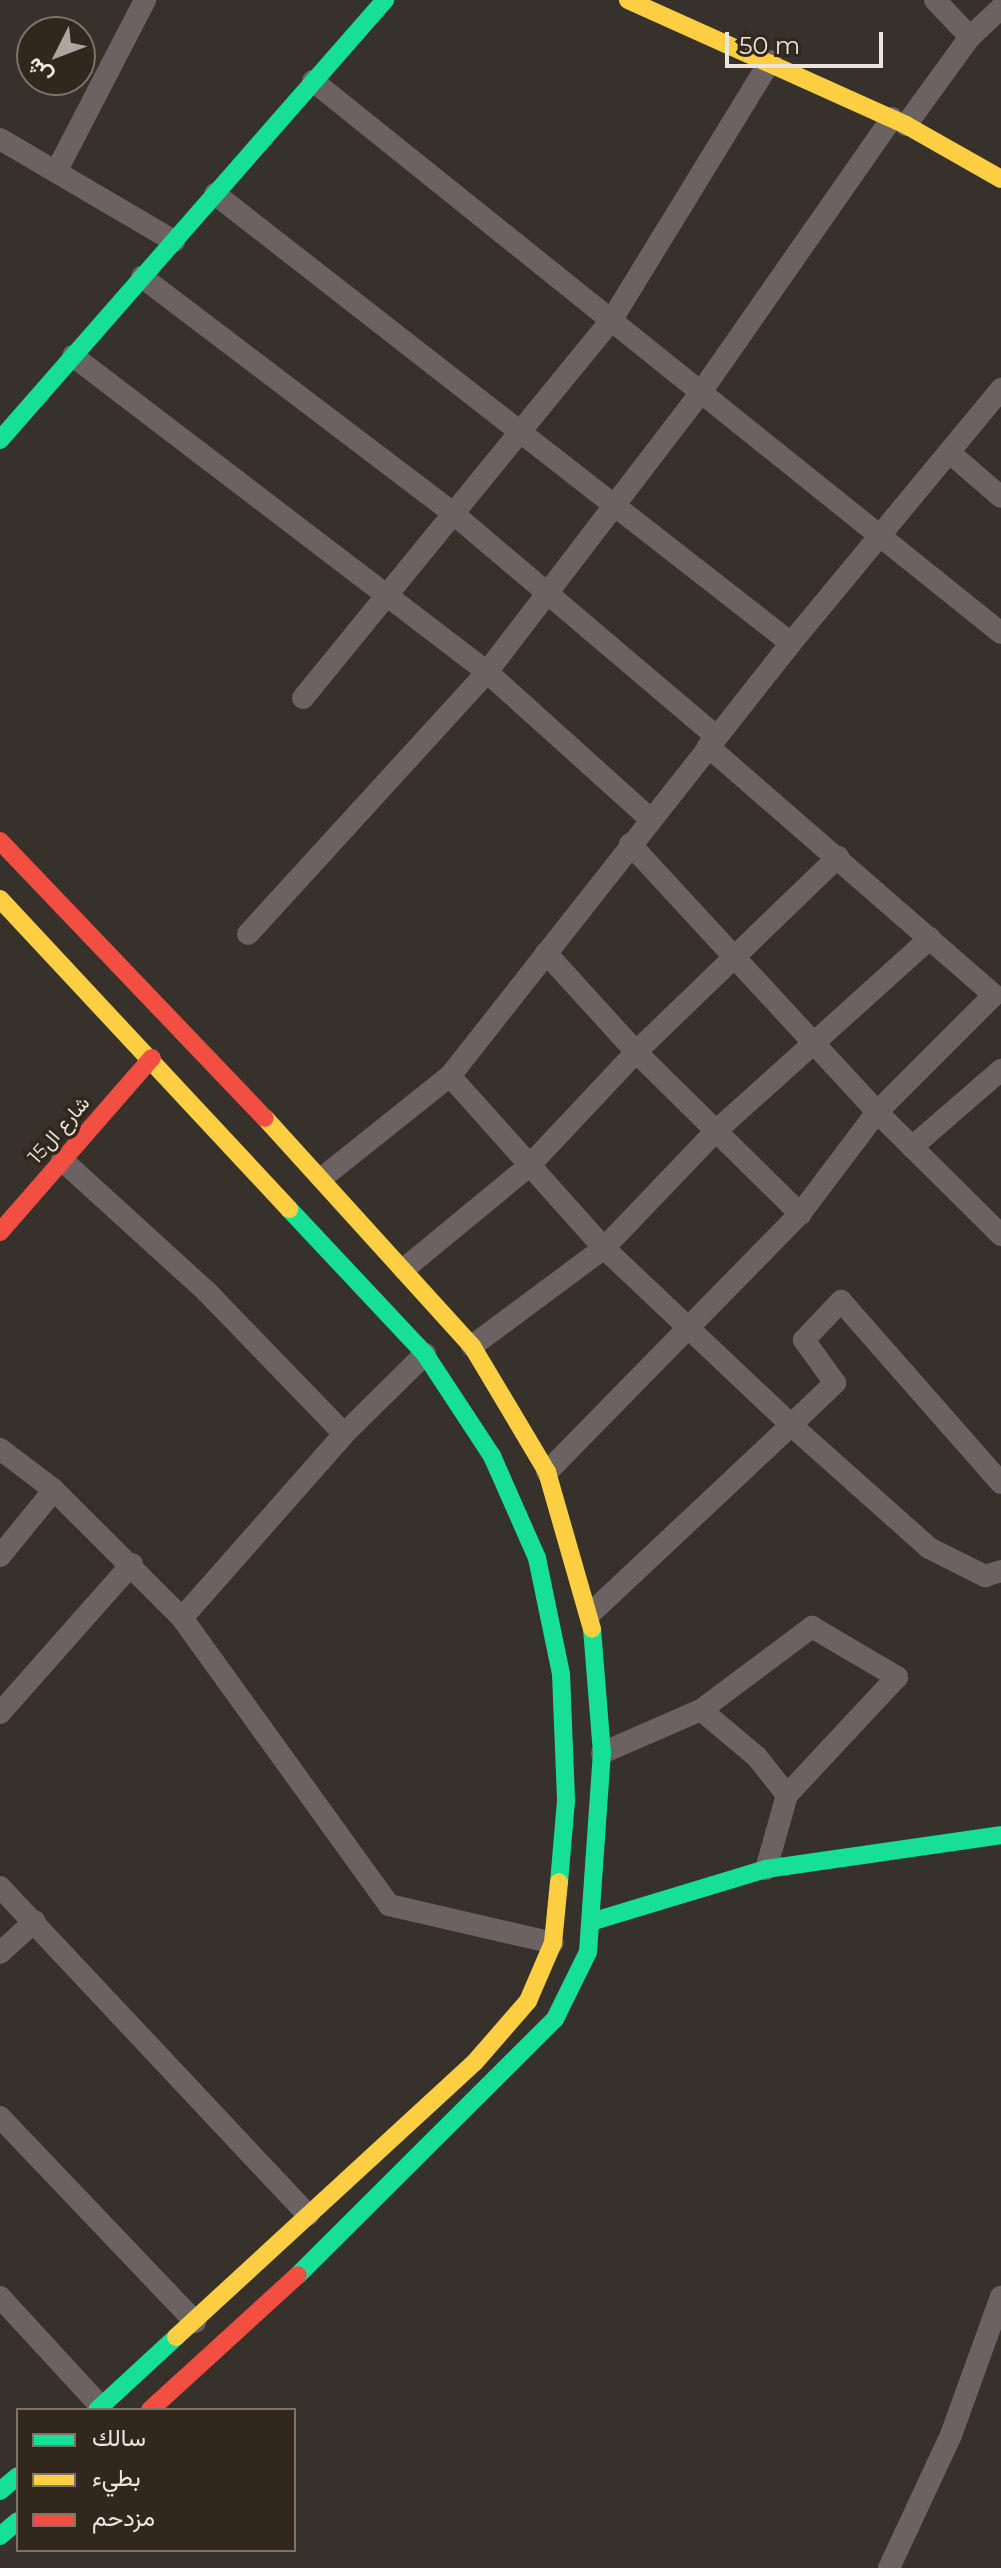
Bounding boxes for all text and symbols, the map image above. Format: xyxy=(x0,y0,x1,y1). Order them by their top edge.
north arrow xyxy=(16,16,96,96)
scale bar xyxy=(729,16,887,66)
text: 50 m xyxy=(739,31,800,60)
text: ش xyxy=(20,52,58,90)
street label: شارع ال15 xyxy=(23,1091,95,1169)
legend xyxy=(16,2408,296,2552)
text: سالك xyxy=(92,2423,146,2452)
text: بطيء xyxy=(92,2463,141,2492)
text: مزدحم xyxy=(92,2503,155,2532)

